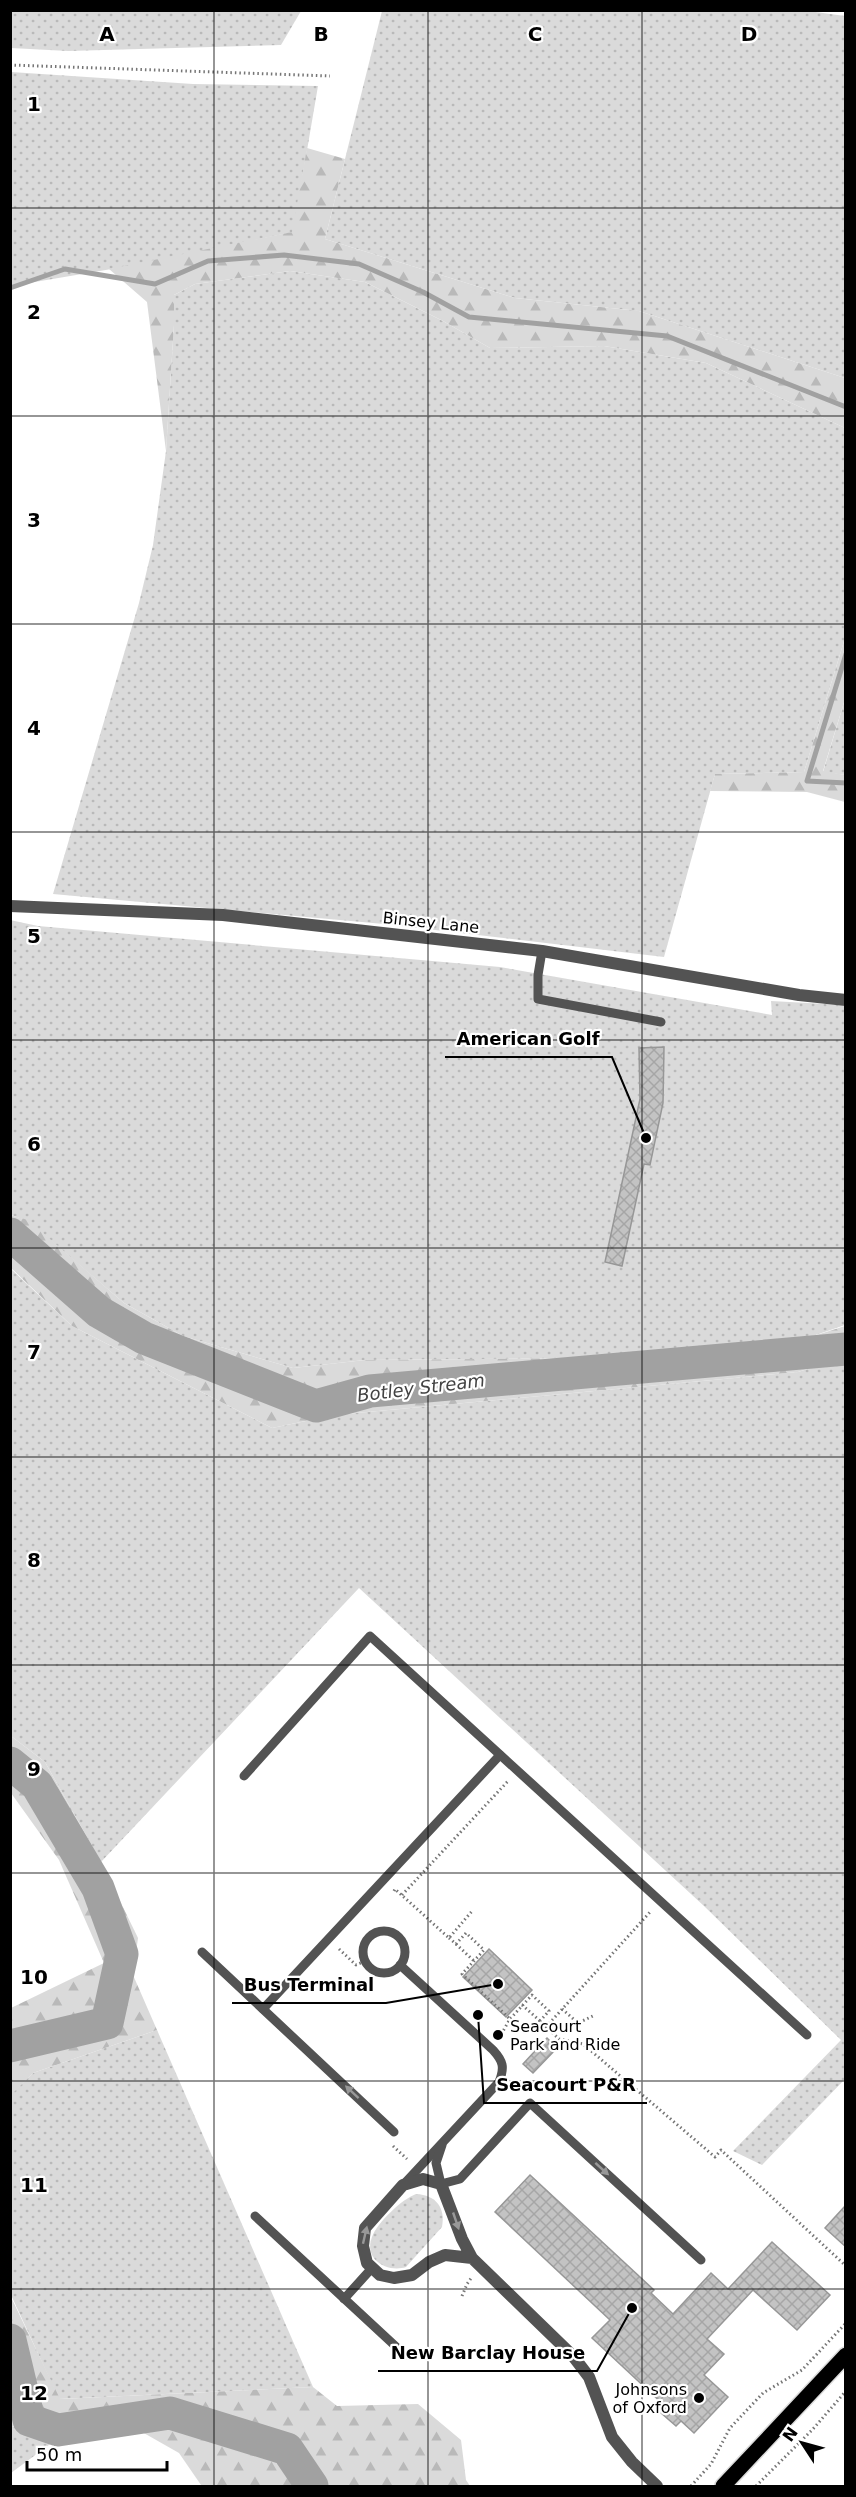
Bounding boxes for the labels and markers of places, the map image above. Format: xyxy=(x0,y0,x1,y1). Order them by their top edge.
callout: American Golf xyxy=(445,1021,612,1057)
callout: Bus Terminal xyxy=(232,1967,386,2003)
place label: Seacourt Park and Ride xyxy=(510,2017,620,2054)
marker: Seacourt Park and Ride xyxy=(491,2028,505,2042)
callout: Seacourt P&R xyxy=(484,2067,647,2103)
callout: New Barclay House xyxy=(378,2335,597,2371)
place label: Johnsons of Oxford xyxy=(613,2380,687,2417)
marker: Johnsons of Oxford xyxy=(692,2391,706,2405)

